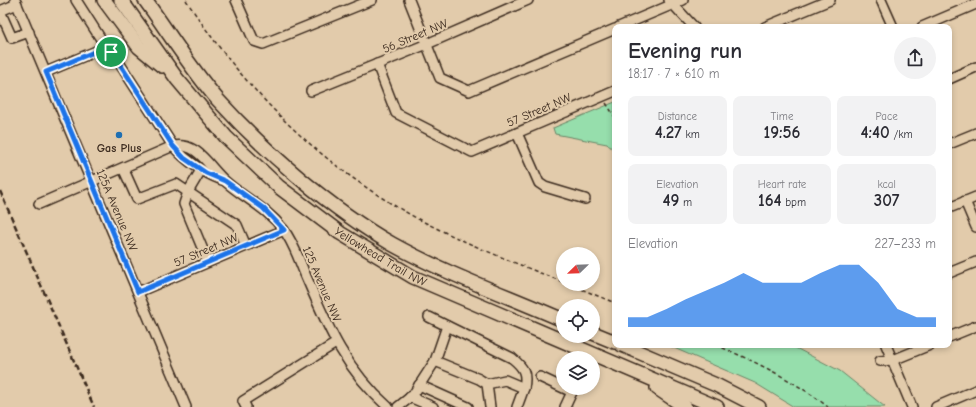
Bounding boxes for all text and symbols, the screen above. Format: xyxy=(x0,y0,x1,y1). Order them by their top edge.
street label: 56 Street NW xyxy=(380,16,450,56)
pin xyxy=(94,35,128,69)
button: share xyxy=(894,37,936,79)
text: Evening run xyxy=(628,38,742,64)
icon: arrive xyxy=(100,41,122,63)
text: 18:17 · 7 × 610 m xyxy=(628,66,719,81)
street label: 57 Street NW xyxy=(505,90,574,130)
text: Distance xyxy=(658,110,697,123)
text: Time xyxy=(771,110,793,123)
text: Pace xyxy=(876,110,898,123)
text: 4.27 xyxy=(655,123,682,142)
text: 19:56 xyxy=(763,123,801,142)
text: 4:40 xyxy=(861,123,890,142)
text: km xyxy=(682,128,700,141)
text: /km xyxy=(890,128,913,141)
marker: Gas Plus xyxy=(114,130,124,140)
place label: Gas Plus xyxy=(97,141,141,155)
street label: 125A Avenue NW xyxy=(93,167,141,253)
text: Elevation xyxy=(656,178,698,191)
text: Heart rate xyxy=(758,178,806,191)
text: kcal xyxy=(877,178,896,191)
text: 49 xyxy=(663,191,679,210)
text: 164 xyxy=(758,191,782,210)
text: 307 xyxy=(874,191,900,210)
text: m xyxy=(679,196,692,209)
text: bpm xyxy=(782,196,806,209)
street label: Yellowhead Trail NW xyxy=(331,224,429,289)
street label: 57 Street NW xyxy=(172,230,241,270)
text: Elevation xyxy=(628,236,678,251)
text: 227–233 m xyxy=(874,236,936,251)
street label: 125 Avenue NW xyxy=(300,244,344,324)
north arrow xyxy=(556,247,600,291)
map controls xyxy=(556,247,600,395)
button: locate xyxy=(556,299,600,343)
button: layers xyxy=(556,351,600,395)

